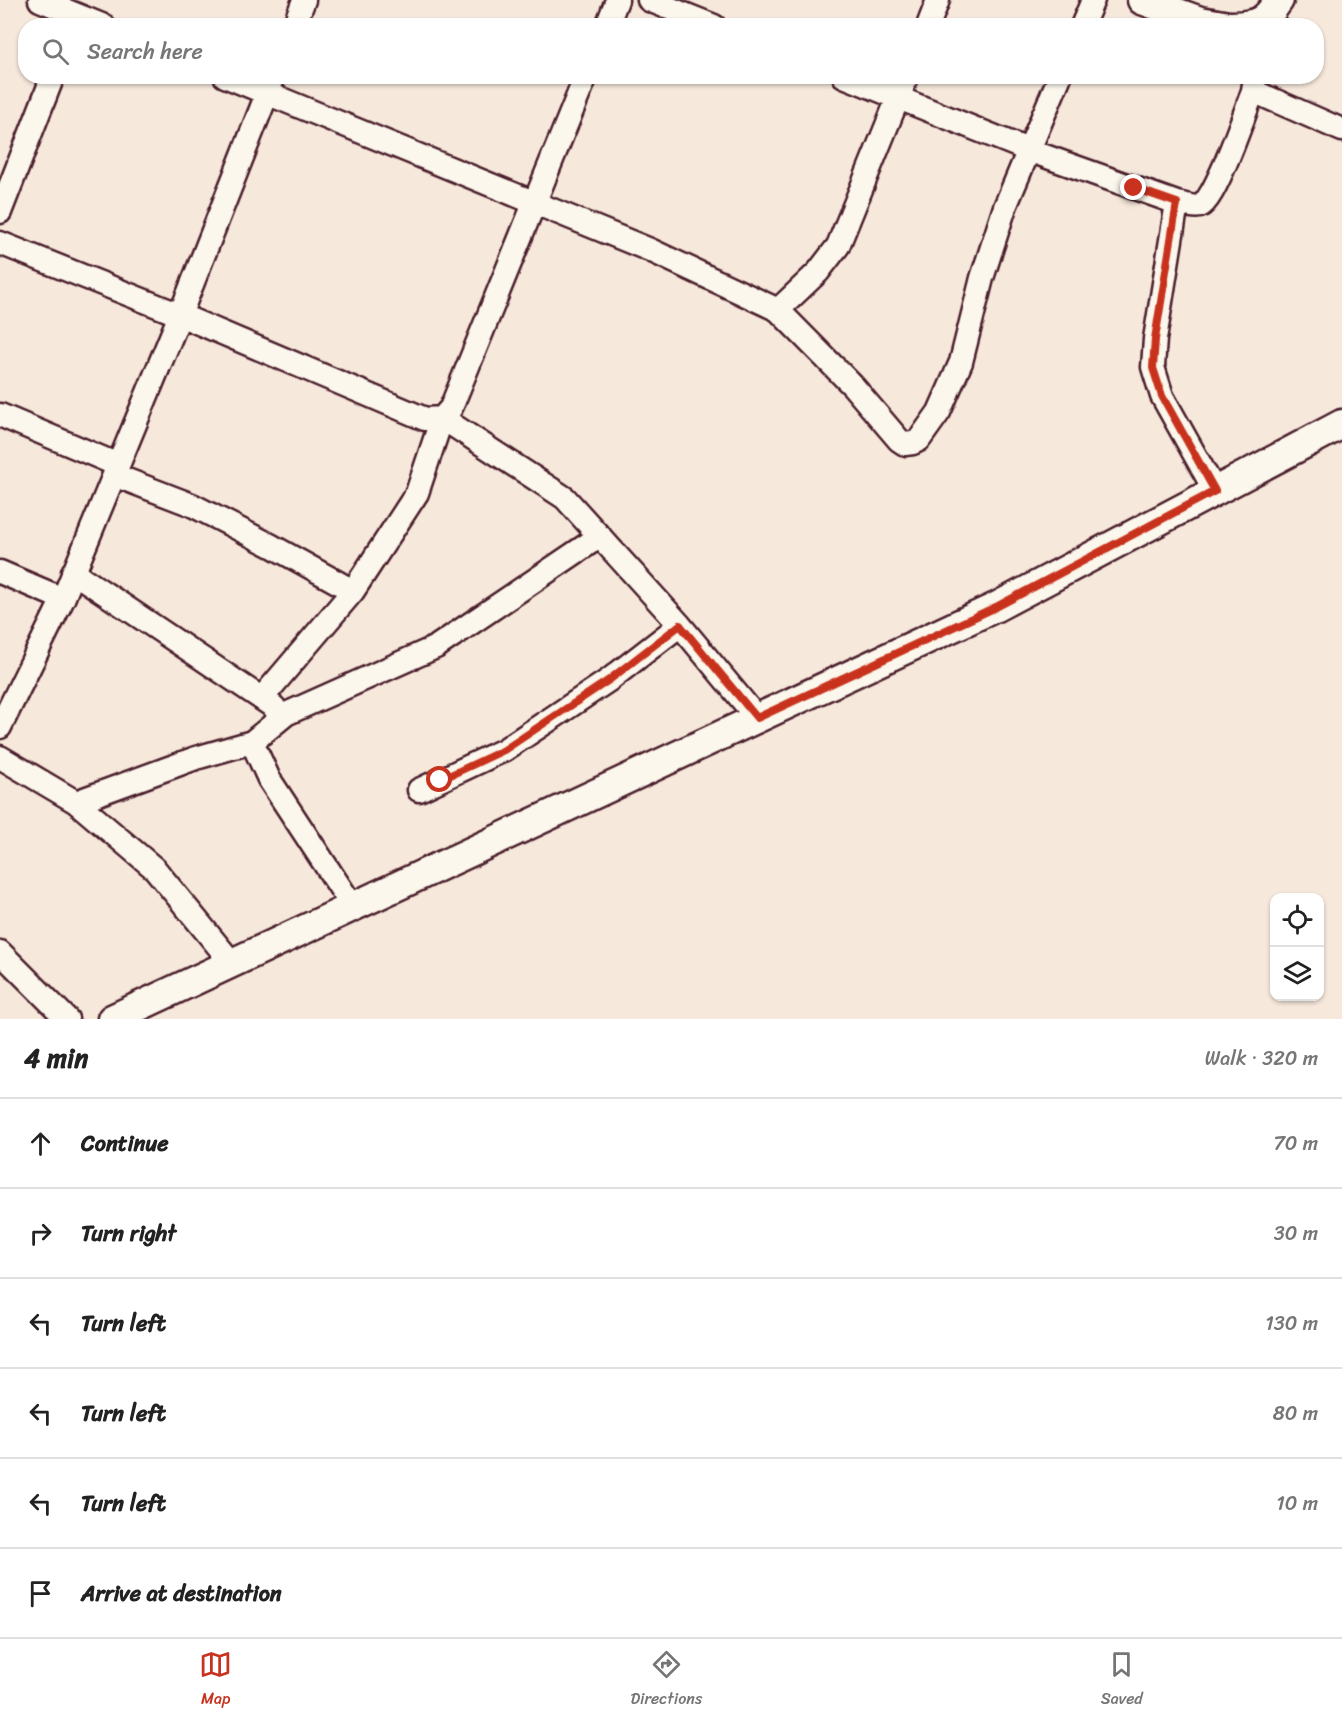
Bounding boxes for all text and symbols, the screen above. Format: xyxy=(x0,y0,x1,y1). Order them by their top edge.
search box xyxy=(18,18,1324,84)
text: Search here xyxy=(87,32,203,71)
icon: search xyxy=(39,35,72,68)
route end xyxy=(1120,174,1146,200)
route start xyxy=(426,766,452,792)
map controls xyxy=(1270,893,1324,1001)
button: locate xyxy=(1270,893,1324,947)
button: layers xyxy=(1270,947,1324,1001)
text: 4 min xyxy=(24,1035,88,1081)
text: Walk · 320 m xyxy=(1205,1041,1318,1076)
text: Continue xyxy=(81,1124,169,1163)
text: 70 m xyxy=(1273,1126,1318,1161)
icon: ahead xyxy=(24,1127,57,1160)
text: Turn right xyxy=(81,1214,176,1253)
text: 30 m xyxy=(1274,1216,1318,1251)
icon: right xyxy=(24,1217,57,1250)
text: Turn left xyxy=(81,1304,166,1343)
text: 130 m xyxy=(1265,1306,1318,1341)
icon: left xyxy=(24,1307,57,1340)
text: Turn left xyxy=(81,1394,166,1433)
text: 80 m xyxy=(1273,1396,1318,1431)
icon: left xyxy=(24,1397,57,1430)
text: Turn left xyxy=(81,1484,166,1523)
text: 10 m xyxy=(1276,1486,1318,1521)
icon: left xyxy=(24,1487,57,1520)
text: Arrive at destination xyxy=(81,1574,282,1613)
icon: arrive xyxy=(24,1577,57,1610)
tab: Map xyxy=(199,1648,232,1713)
tab: Directions xyxy=(631,1648,702,1713)
tab: Saved xyxy=(1101,1648,1143,1713)

